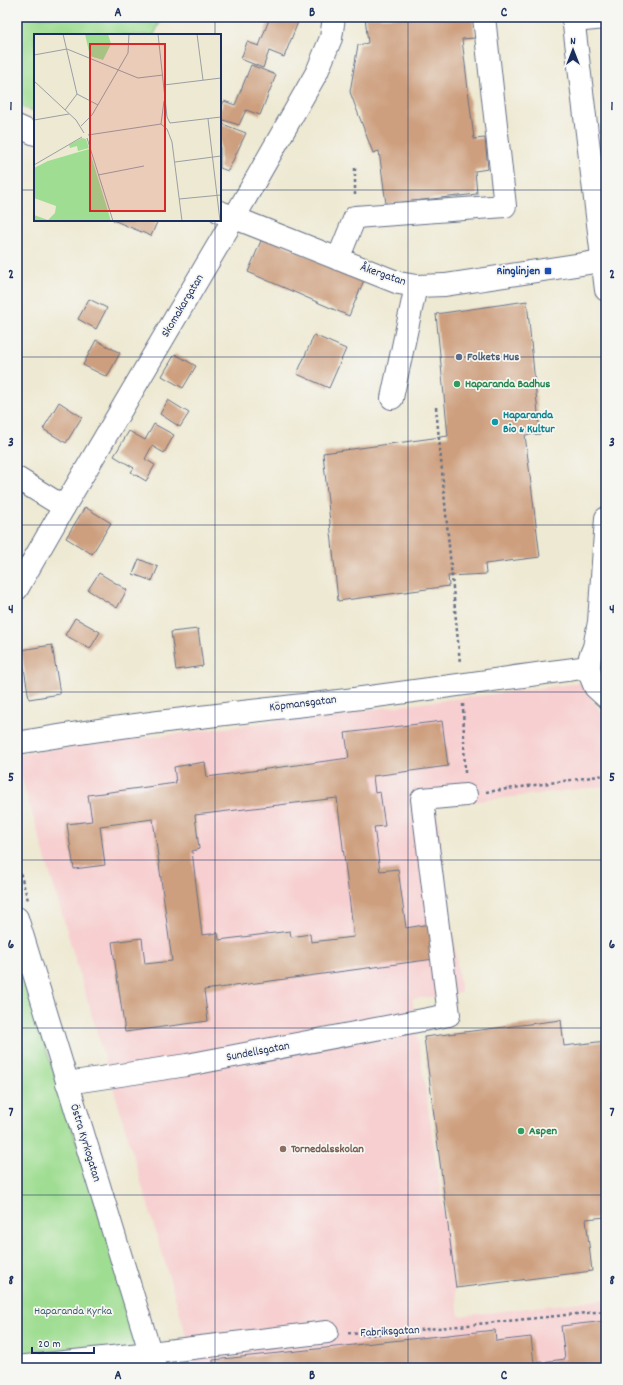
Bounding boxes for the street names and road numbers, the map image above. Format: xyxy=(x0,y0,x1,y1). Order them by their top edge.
street label: Åkergatan xyxy=(358,259,409,291)
street label: Skomakargatan xyxy=(157,271,209,341)
street label: Köpmansgatan xyxy=(269,691,338,717)
street label: Sundellsgatan xyxy=(225,1037,292,1066)
street label: Östra Kyrkogatan xyxy=(65,1102,105,1184)
street label: Fabriksgatan xyxy=(360,1322,420,1342)

